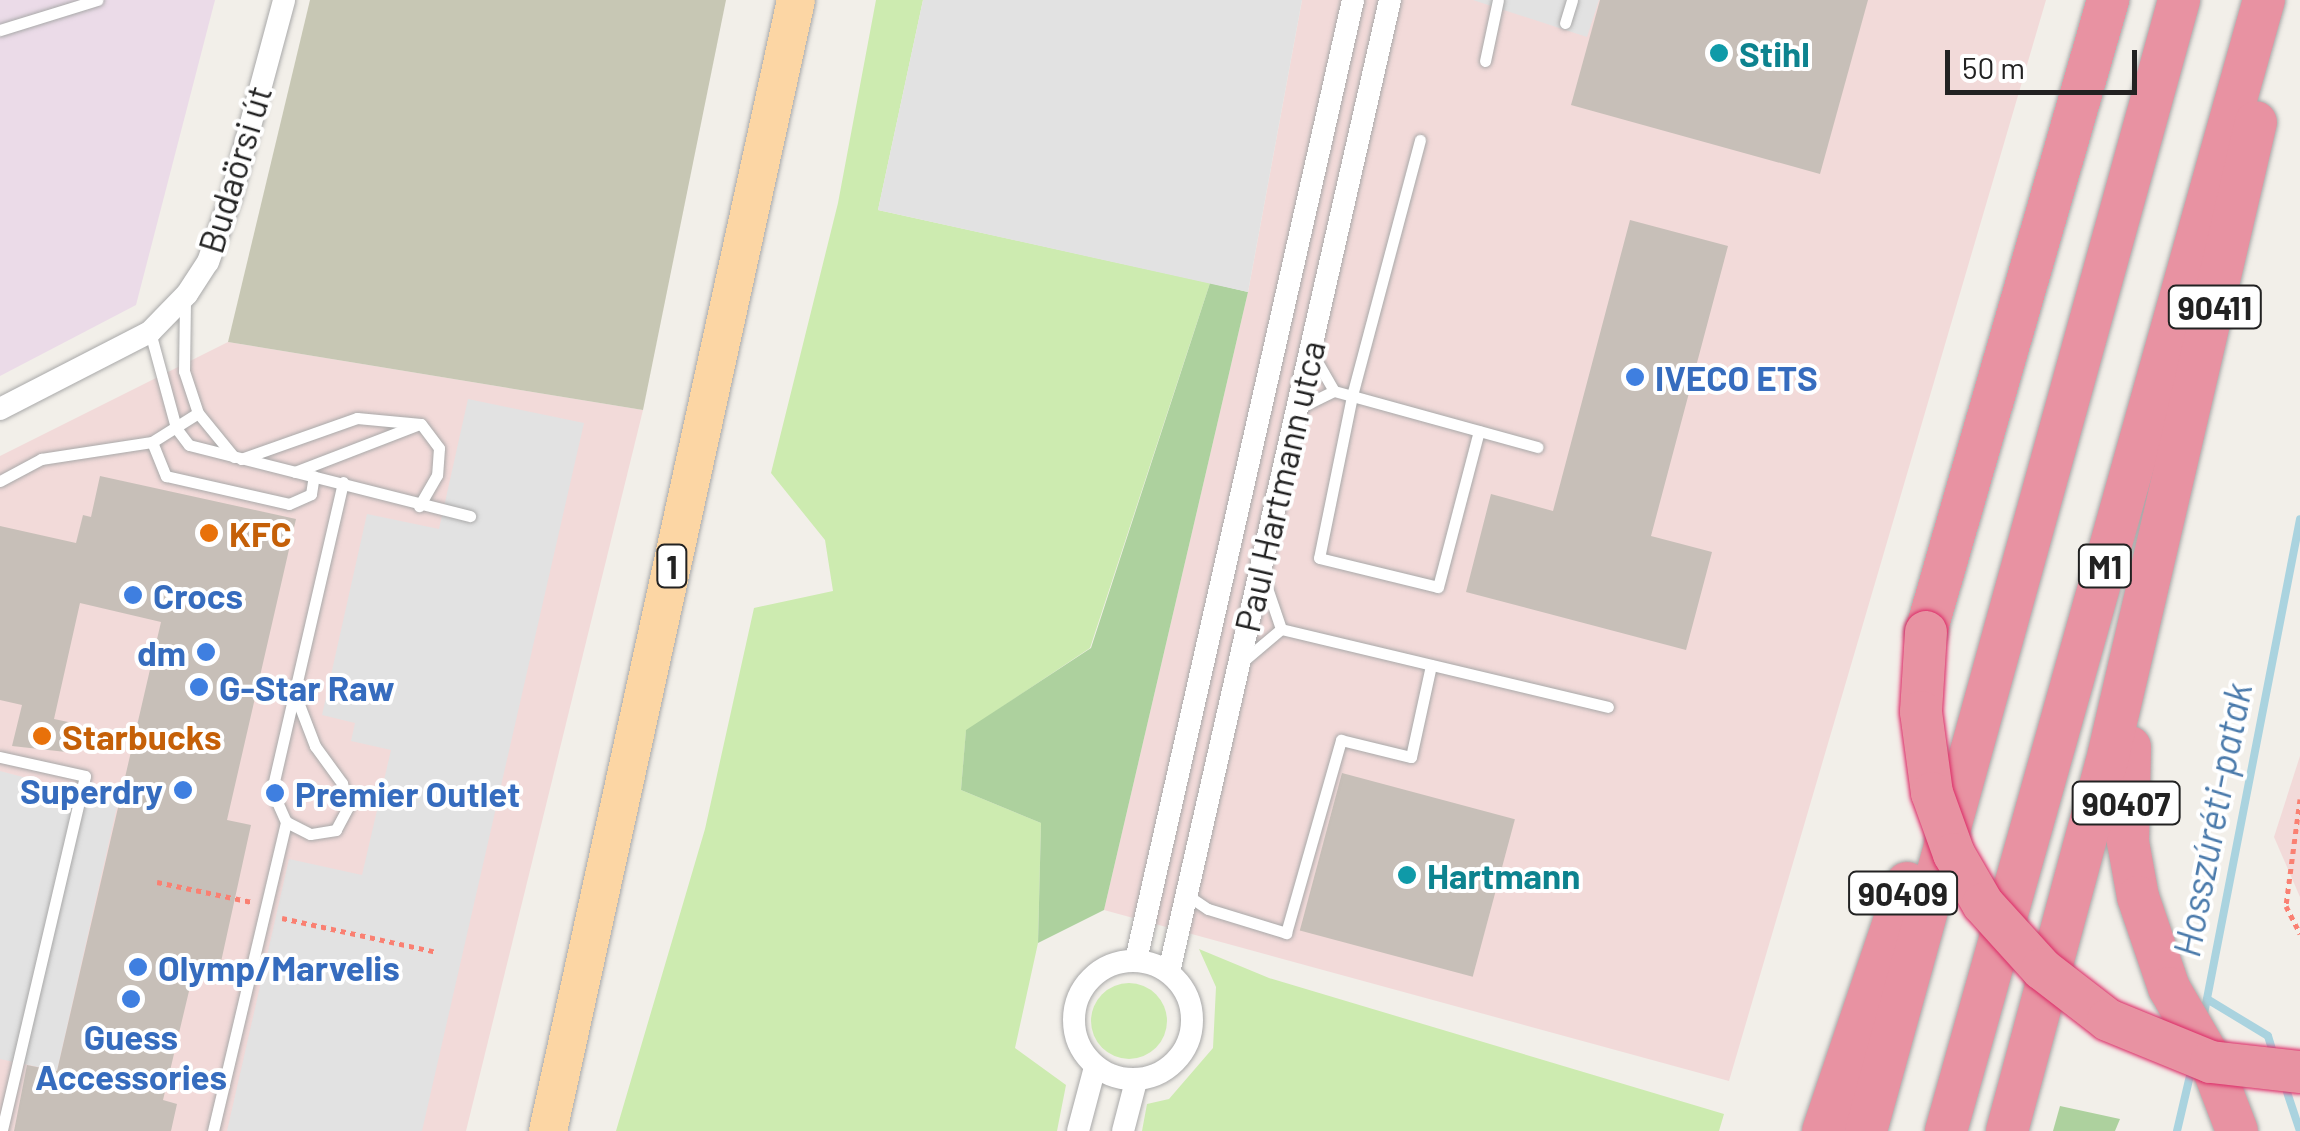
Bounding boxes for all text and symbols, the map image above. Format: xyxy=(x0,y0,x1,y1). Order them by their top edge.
scale bar xyxy=(1950,30,2142,92)
place label: Stihl xyxy=(1739,32,1810,74)
marker: Stihl xyxy=(1708,42,1730,64)
text: 50 m xyxy=(1962,49,2025,85)
street label: Budaörsi út xyxy=(189,80,279,258)
road number: 90411 xyxy=(2168,280,2262,334)
street label: Paul Hartmann utca xyxy=(1225,336,1333,636)
place label: IVECO ETS xyxy=(1655,356,1818,398)
marker: IVECO ETS xyxy=(1624,366,1646,388)
place label: KFC xyxy=(229,512,292,554)
marker: KFC xyxy=(198,522,220,544)
road number: 1 xyxy=(654,539,690,593)
road number: M1 xyxy=(2078,539,2132,593)
place label: Crocs xyxy=(153,574,243,616)
marker: Crocs xyxy=(122,584,144,606)
place label: dm xyxy=(137,631,186,673)
marker: dm xyxy=(195,641,217,663)
place label: G-Star Raw xyxy=(219,666,395,708)
marker: G-Star Raw xyxy=(188,676,210,698)
water label: Hosszúréti-patak xyxy=(2163,679,2261,961)
place label: Starbucks xyxy=(62,715,222,757)
marker: Starbucks xyxy=(31,725,53,747)
place label: Superdry xyxy=(20,769,163,811)
place label: Premier Outlet xyxy=(295,772,520,814)
road number: 90407 xyxy=(2071,776,2181,830)
marker: Superdry xyxy=(172,779,194,801)
marker: Premier Outlet xyxy=(264,782,286,804)
place label: Hartmann xyxy=(1427,854,1580,896)
marker: Hartmann xyxy=(1396,864,1418,886)
road number: 90409 xyxy=(1848,866,1958,920)
place label: Olymp/Marvelis xyxy=(158,946,400,988)
marker: Olymp/Marvelis xyxy=(127,956,149,978)
marker: Guess Accessories xyxy=(120,988,142,1010)
place label: Guess Accessories xyxy=(35,1015,227,1097)

